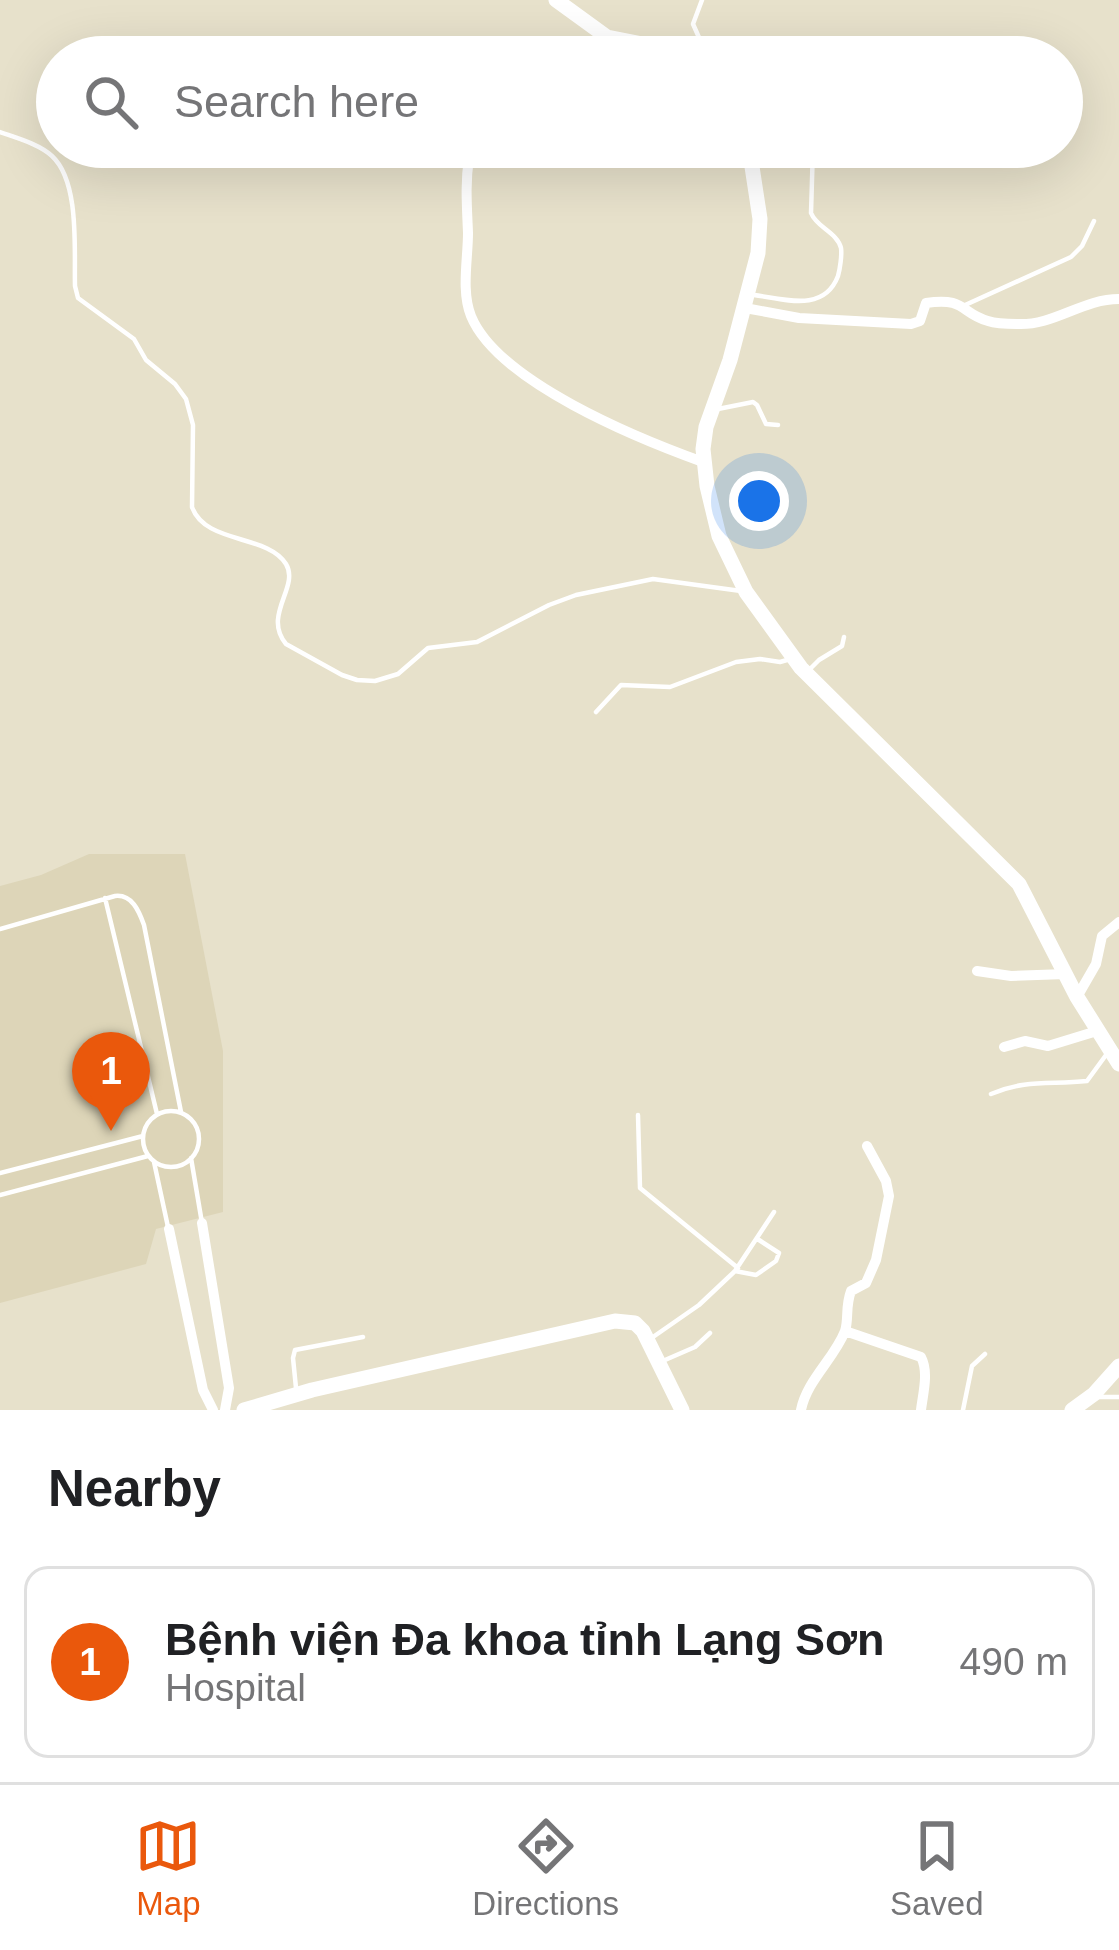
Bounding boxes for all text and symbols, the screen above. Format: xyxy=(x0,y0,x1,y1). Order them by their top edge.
search box xyxy=(36,36,1083,168)
icon: search xyxy=(78,69,144,135)
text: Search here xyxy=(174,76,419,127)
your location xyxy=(729,471,789,531)
pin: 1 xyxy=(72,1032,150,1131)
text: Nearby xyxy=(48,1460,221,1517)
text: Bệnh viện Đa khoa tỉnh Lạng Sơn xyxy=(165,1614,885,1665)
text: 1 xyxy=(79,1640,101,1683)
text: 490 m xyxy=(960,1640,1068,1683)
text: Hospital xyxy=(165,1666,306,1709)
tab: Map xyxy=(135,1813,201,1923)
tab: Directions xyxy=(472,1813,619,1923)
tab: Saved xyxy=(890,1813,984,1923)

